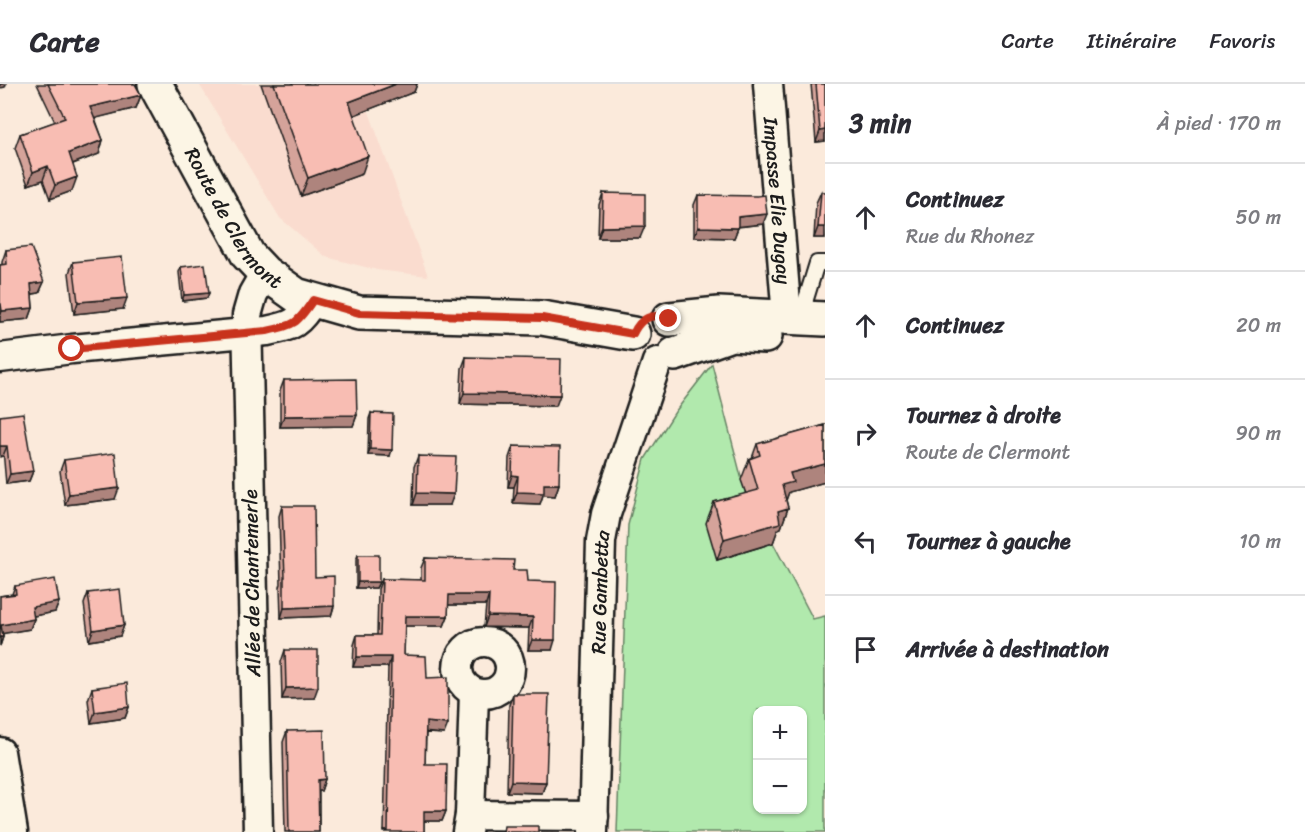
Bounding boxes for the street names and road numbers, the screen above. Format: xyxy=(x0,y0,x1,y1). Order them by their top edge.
street label: Impasse Elie Dugay xyxy=(753,115,802,286)
street label: Route de Clermont xyxy=(175,141,291,298)
street label: Allée de Chantemerle xyxy=(233,489,271,678)
street label: Rue Gambetta xyxy=(580,526,620,654)

